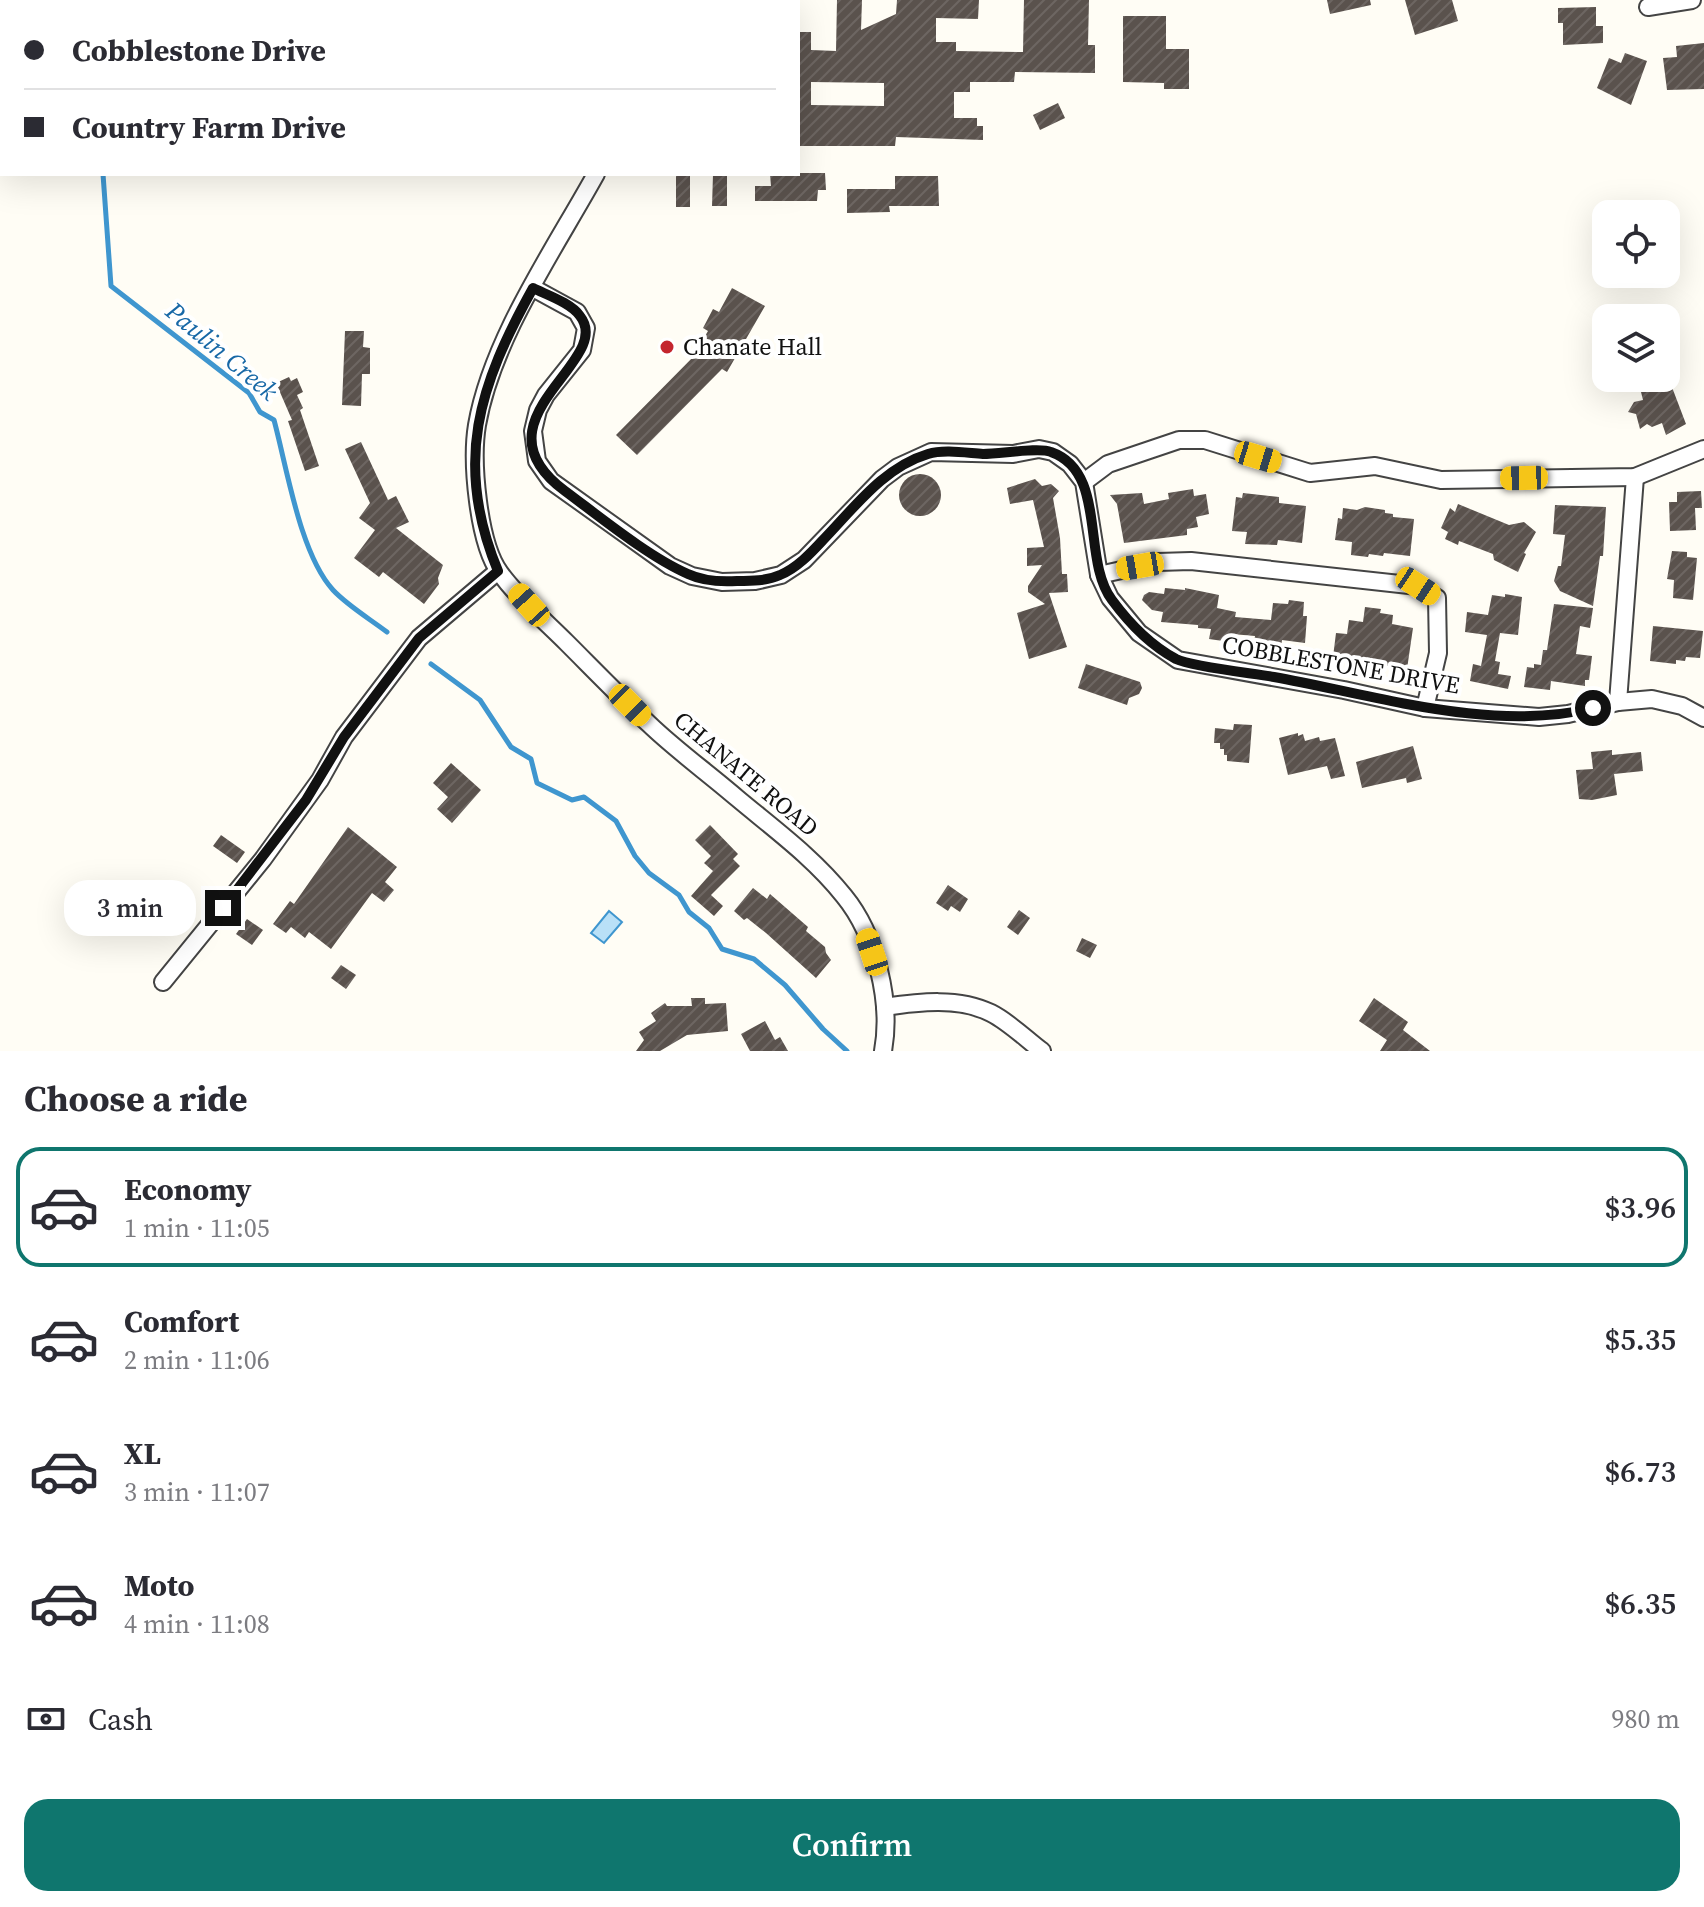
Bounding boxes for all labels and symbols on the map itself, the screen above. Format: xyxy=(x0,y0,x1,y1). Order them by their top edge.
water label: Paulin Creek xyxy=(157,293,286,409)
place label: Chanate Hall xyxy=(683,330,822,363)
marker: Chanate Hall xyxy=(658,338,676,356)
car xyxy=(1232,439,1284,475)
car xyxy=(1500,466,1548,490)
car xyxy=(1114,550,1166,582)
car xyxy=(1391,563,1445,609)
car xyxy=(504,579,554,631)
street label: COBBLESTONE DRIVE xyxy=(1220,627,1462,702)
car xyxy=(605,680,655,730)
route start xyxy=(1575,690,1611,726)
street label: CHANATE ROAD xyxy=(667,703,826,844)
callout: 3 min xyxy=(63,880,195,936)
route end xyxy=(205,890,241,926)
car xyxy=(853,925,891,979)

